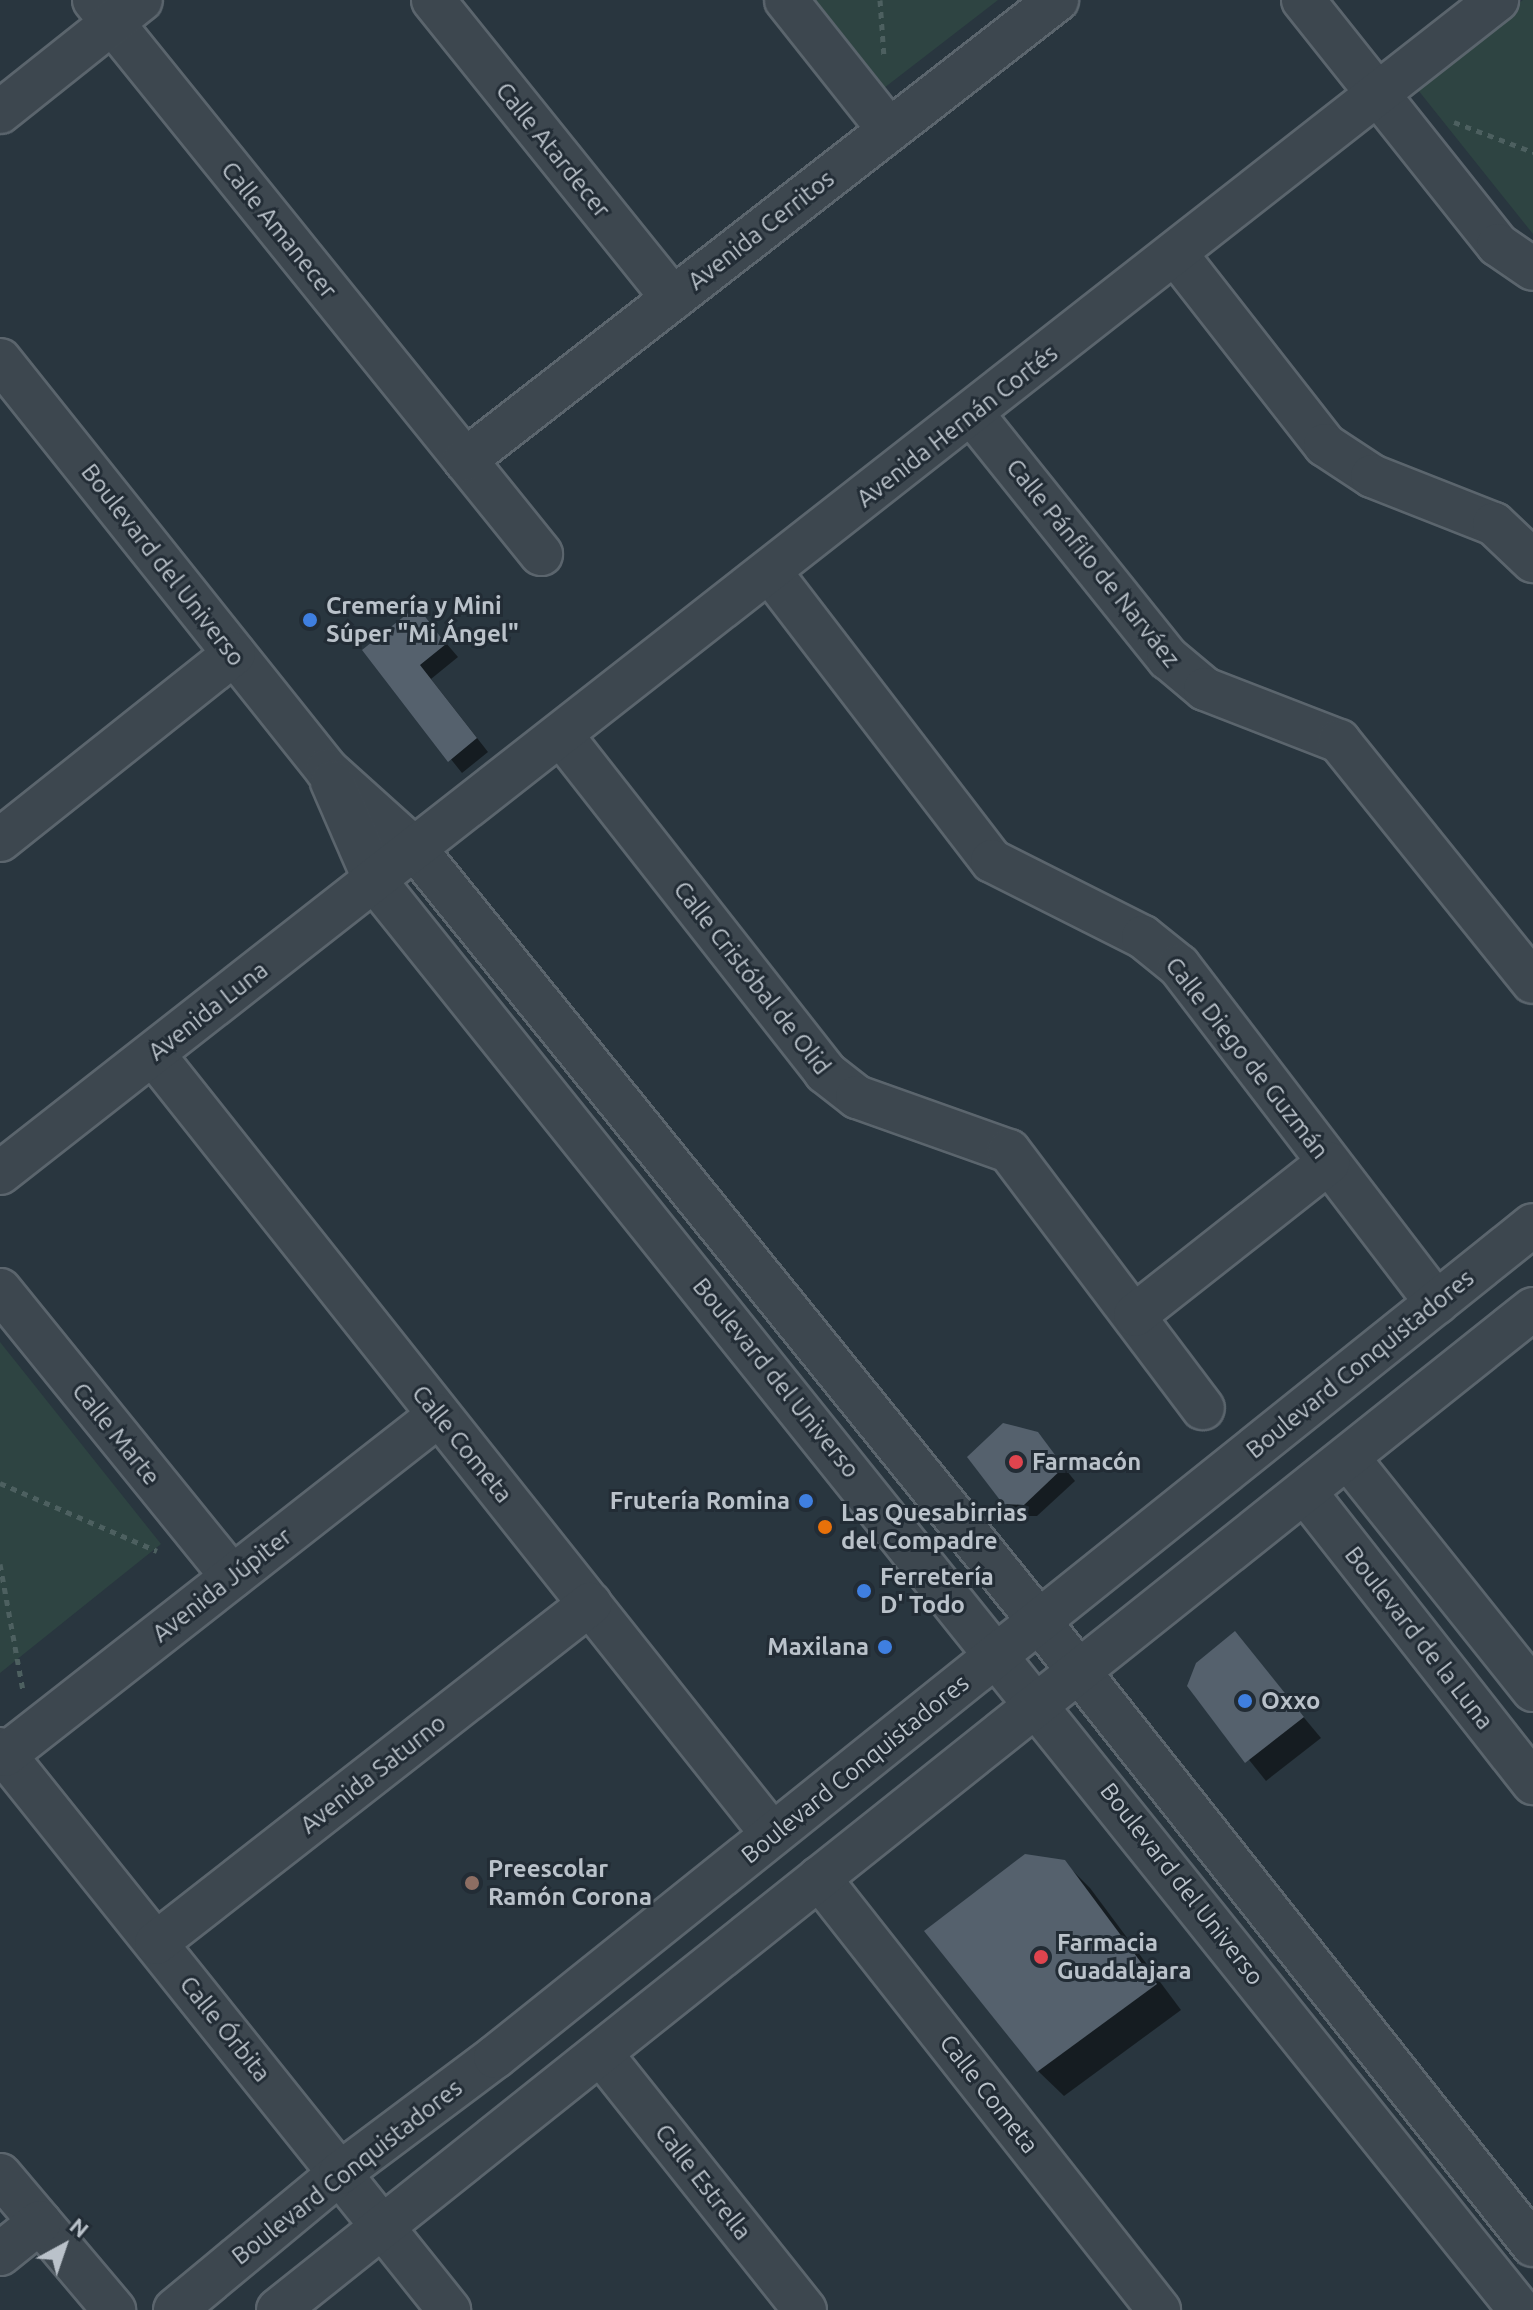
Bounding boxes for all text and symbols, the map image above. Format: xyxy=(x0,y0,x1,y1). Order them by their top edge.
street label: Calle Atardecer xyxy=(490,77,616,223)
street label: Calle Amanecer xyxy=(215,156,343,304)
street label: Avenida Cerritos xyxy=(682,164,840,296)
street label: Avenida Hernán Cortés xyxy=(851,339,1063,513)
street label: Calle Pánfilo de Narváez xyxy=(1000,453,1186,673)
street label: Boulevard del Universo xyxy=(75,458,251,672)
place label: Cremería y Mini Súper "Mi Ángel" xyxy=(326,592,519,648)
marker: Cremería y Mini Súper "Mi Ángel" xyxy=(301,611,319,629)
street label: Calle Cristóbal de Olid xyxy=(668,876,836,1080)
street label: Calle Diego de Guzmán xyxy=(1159,951,1335,1165)
street label: Avenida Luna xyxy=(143,955,273,1067)
street label: Boulevard Conquistadores xyxy=(1241,1263,1479,1465)
street label: Boulevard del Universo xyxy=(687,1272,865,1484)
street label: Calle Marte xyxy=(66,1377,166,1491)
street label: Calle Cometa xyxy=(406,1379,518,1509)
place label: Farmacón xyxy=(1032,1448,1141,1476)
marker: Farmacón xyxy=(1007,1453,1025,1471)
place label: Frutería Romina xyxy=(610,1487,790,1515)
marker: Frutería Romina xyxy=(797,1492,815,1510)
place label: Las Quesabirrias del Compadre xyxy=(841,1499,1027,1555)
marker: Las Quesabirrias del Compadre xyxy=(816,1518,834,1536)
street label: Avenida Júpiter xyxy=(147,1522,297,1648)
street label: Boulevard de la Luna xyxy=(1339,1541,1499,1735)
place label: Ferretería D' Todo xyxy=(880,1563,994,1619)
marker: Ferretería D' Todo xyxy=(855,1582,873,1600)
place label: Maxilana xyxy=(767,1633,869,1661)
marker: Maxilana xyxy=(876,1638,894,1656)
street label: Boulevard Conquistadores xyxy=(736,1668,974,1870)
place label: Oxxo xyxy=(1261,1687,1321,1715)
marker: Oxxo xyxy=(1236,1692,1254,1710)
street label: Avenida Saturno xyxy=(295,1708,451,1840)
street label: Boulevard del Universo xyxy=(1094,1777,1270,1991)
place label: Preescolar Ramón Corona xyxy=(488,1855,652,1911)
marker: Preescolar Ramón Corona xyxy=(463,1874,481,1892)
place label: Farmacia Guadalajara xyxy=(1057,1929,1191,1985)
marker: Farmacia Guadalajara xyxy=(1032,1948,1050,1966)
street label: Calle Órbita xyxy=(174,1970,276,2088)
street label: Calle Cometa xyxy=(934,2029,1044,2159)
street label: Boulevard Conquistadores xyxy=(226,2073,468,2271)
street label: Calle Estrella xyxy=(649,2118,757,2246)
north arrow xyxy=(24,2206,104,2286)
text: N xyxy=(65,2212,94,2242)

